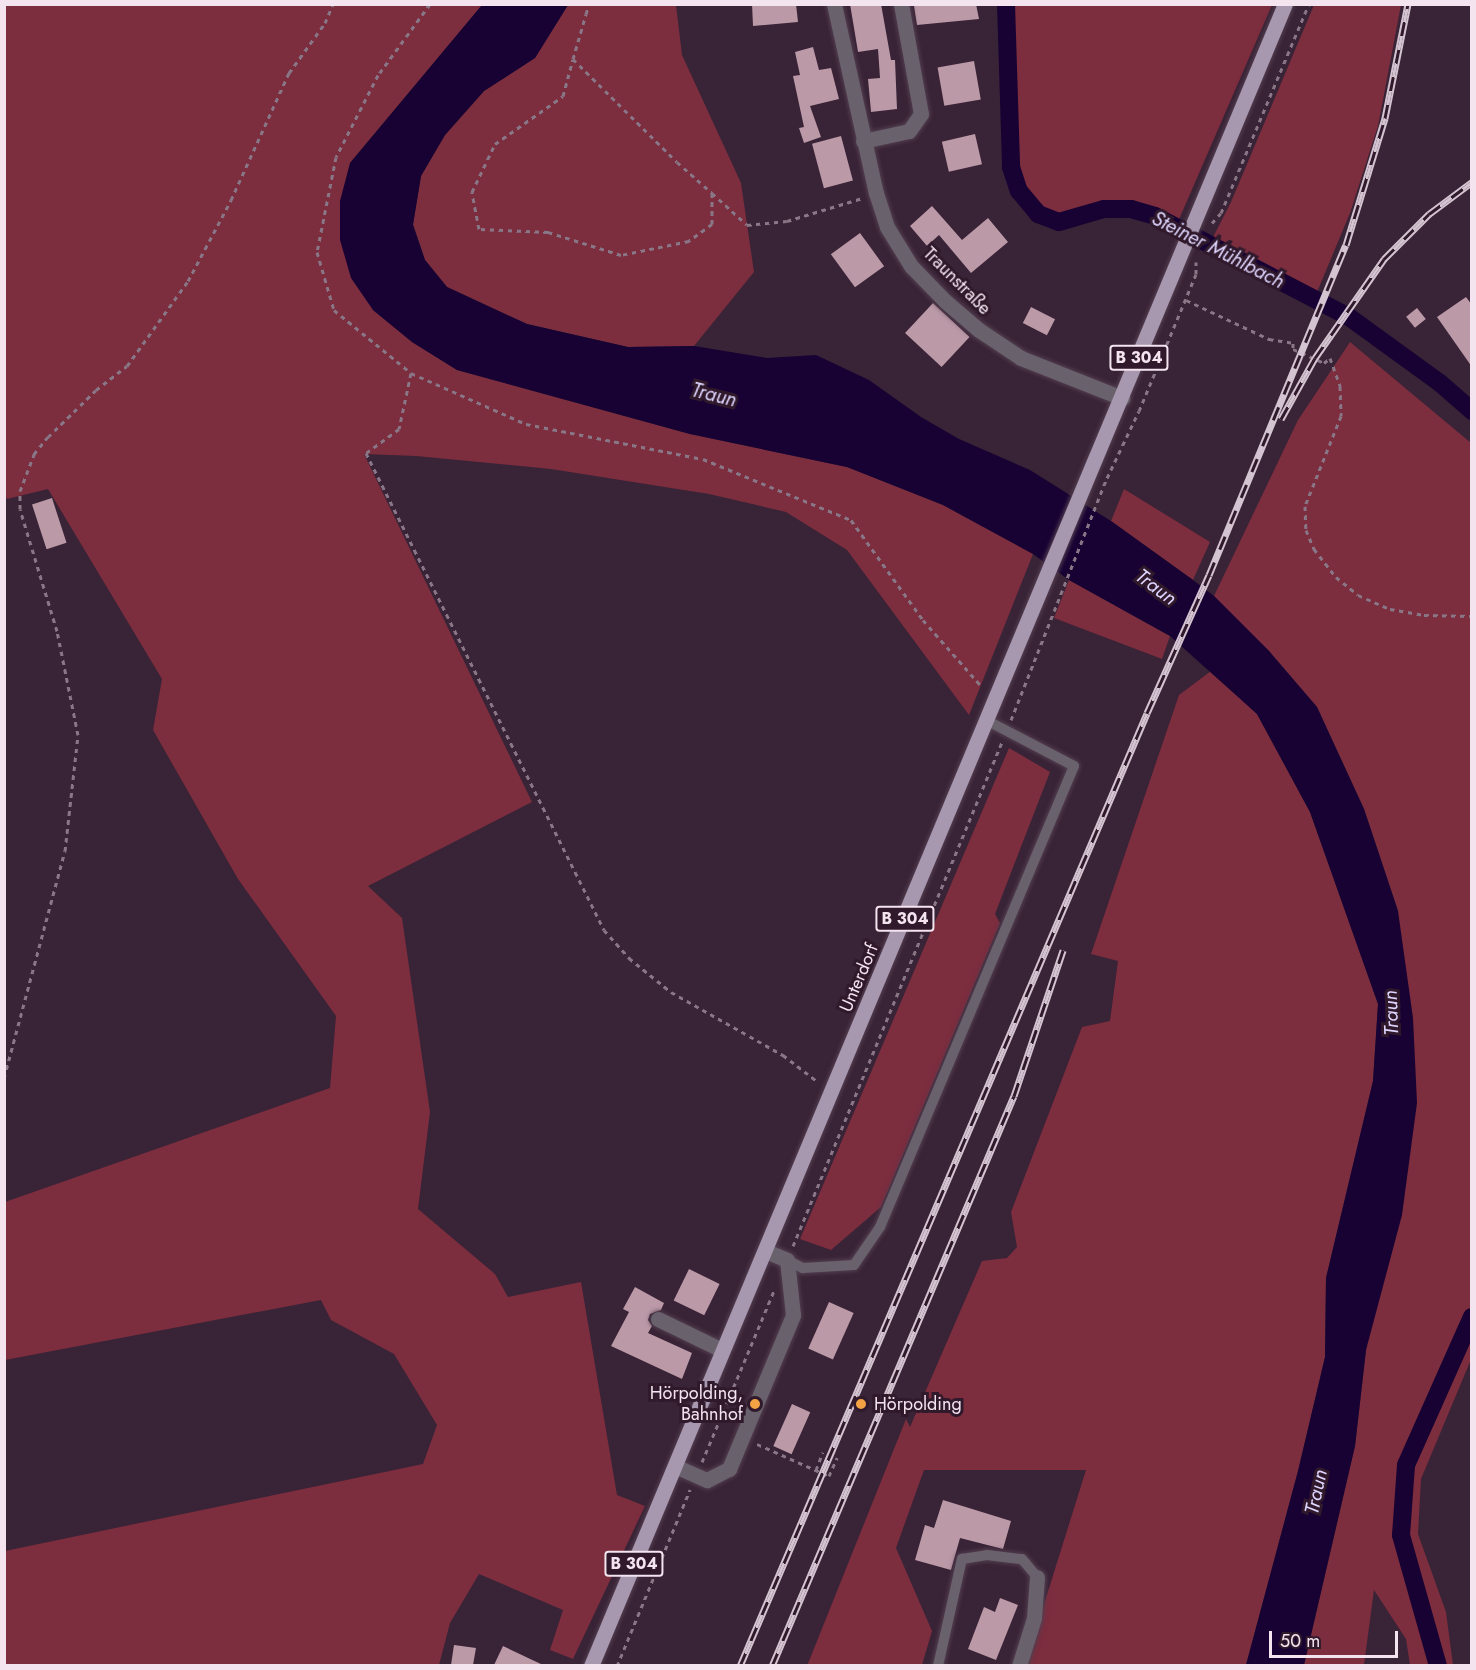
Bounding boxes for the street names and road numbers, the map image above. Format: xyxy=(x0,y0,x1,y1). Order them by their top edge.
street label: Traunstraße xyxy=(919,243,995,319)
road number: B 304 xyxy=(1109,345,1169,371)
road number: B 304 xyxy=(875,906,935,932)
street label: Unterdorf xyxy=(835,941,883,1015)
road number: B 304 xyxy=(604,1551,664,1577)

